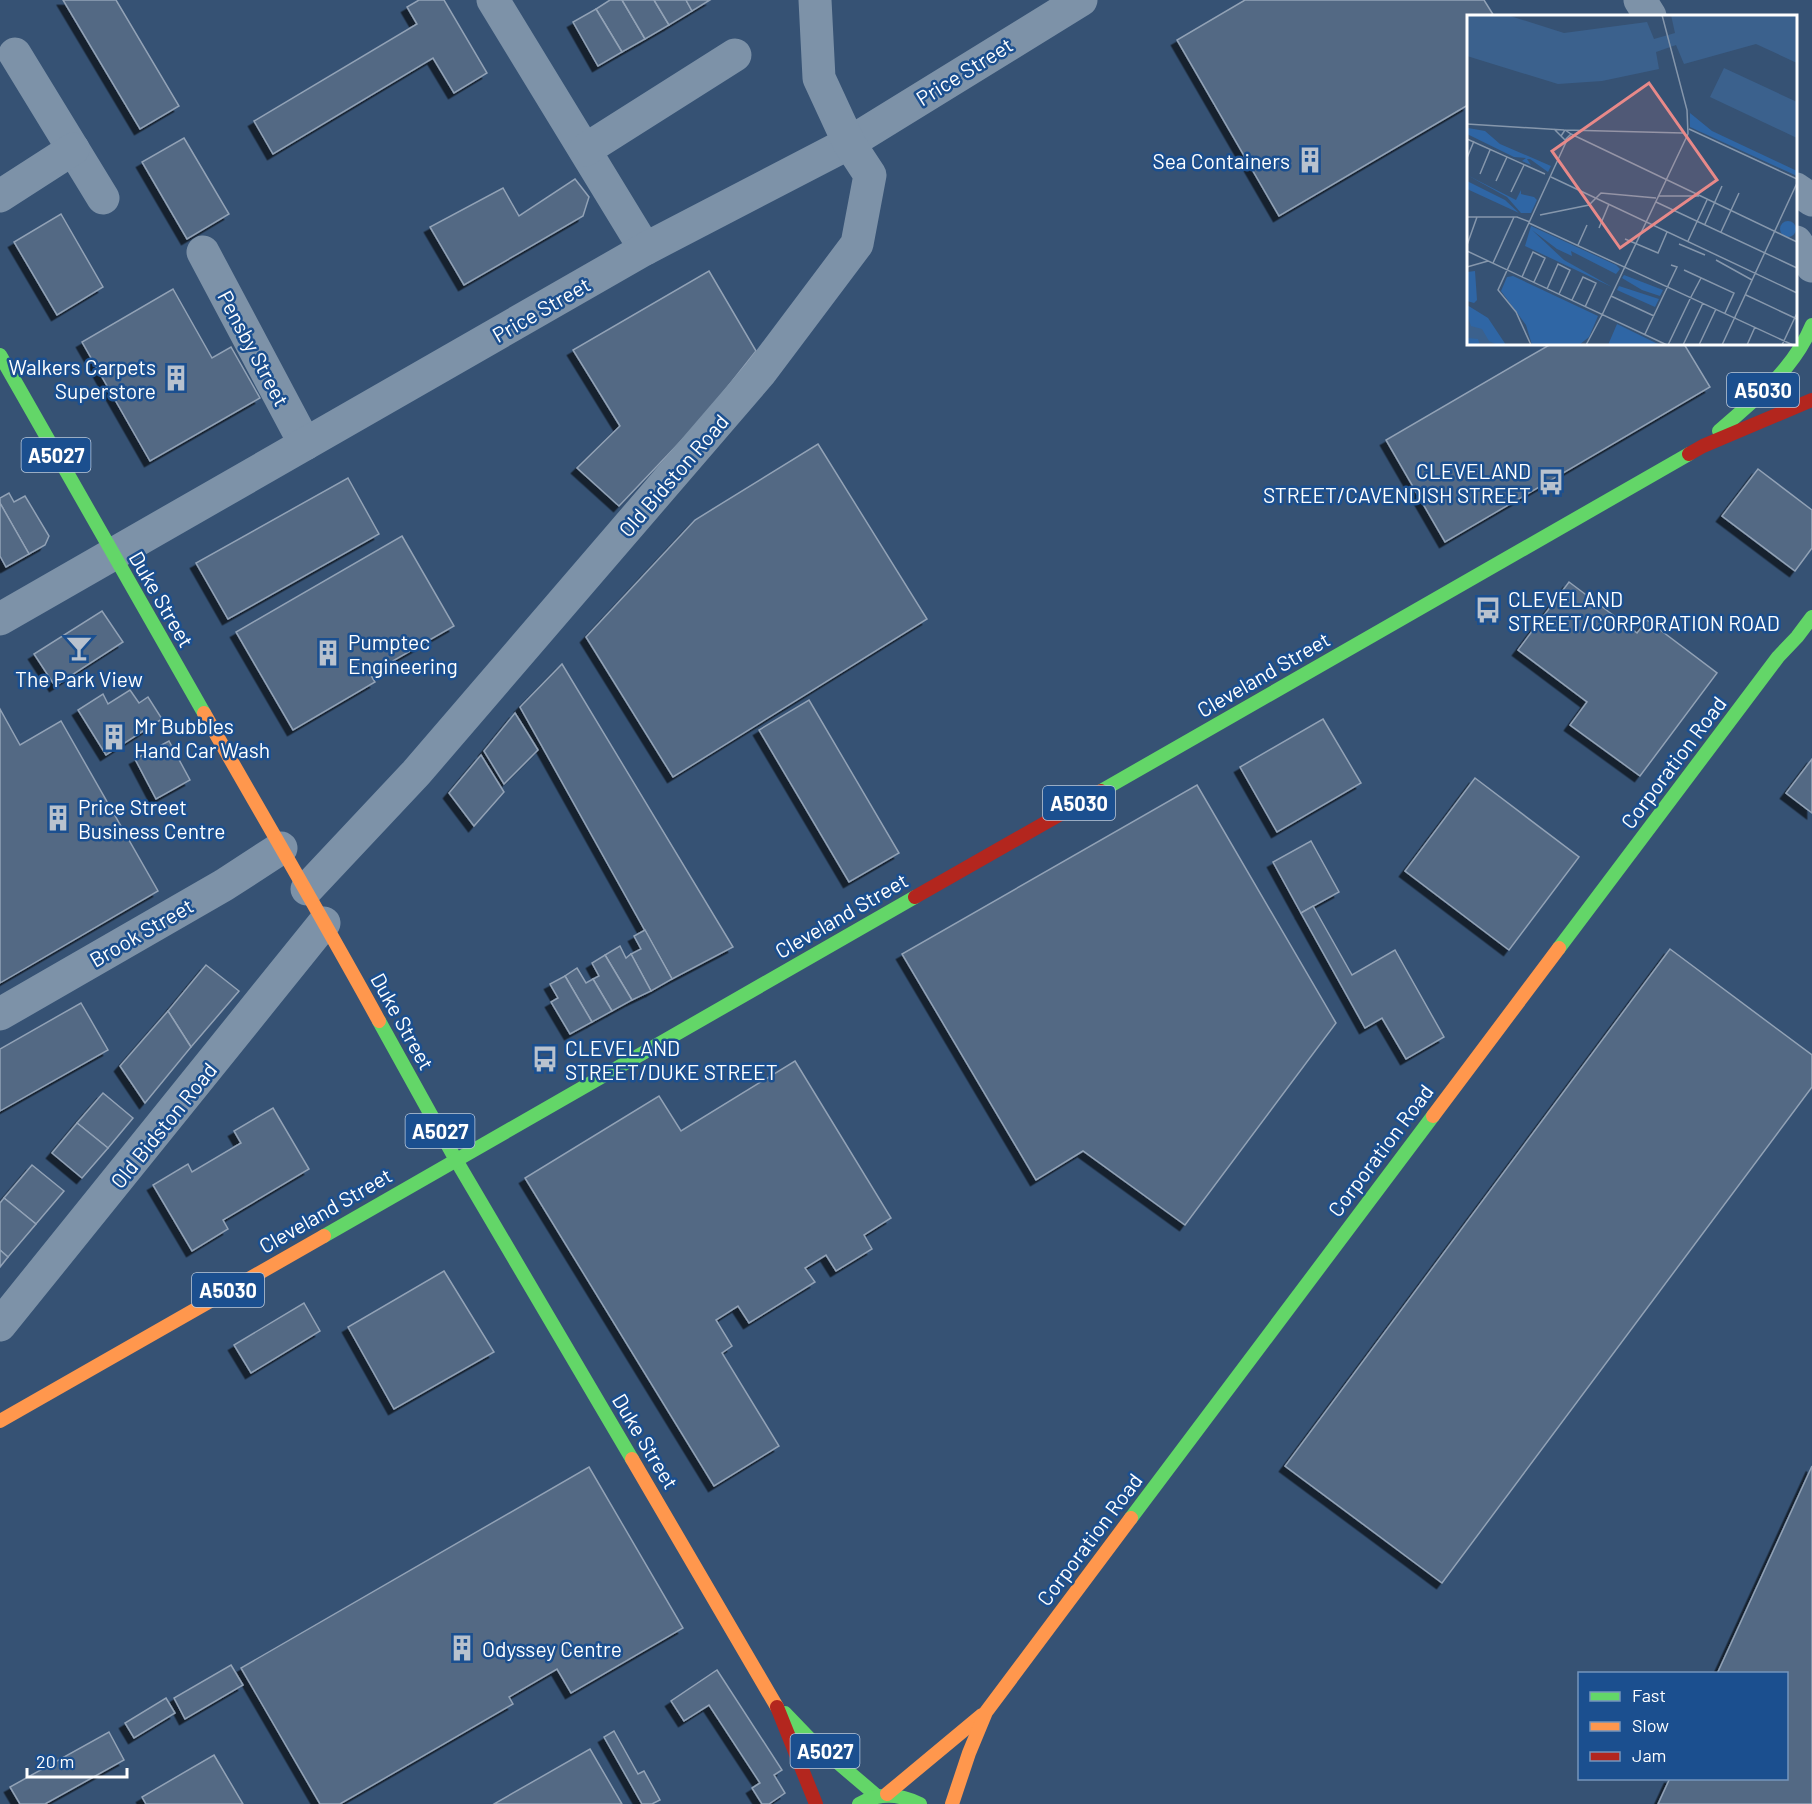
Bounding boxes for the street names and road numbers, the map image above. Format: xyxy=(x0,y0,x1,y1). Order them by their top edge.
street label: Price Street xyxy=(911,32,1017,110)
street label: Price Street xyxy=(488,271,594,347)
street label: Pensby Street xyxy=(213,286,295,410)
road number: A5030 xyxy=(1727,373,1799,407)
street label: Old Bidston Road xyxy=(613,409,733,541)
road number: A5027 xyxy=(22,438,90,472)
street label: Duke Street xyxy=(124,547,200,651)
street label: Cleveland Street xyxy=(1192,626,1334,722)
street label: Corporation Road xyxy=(1615,691,1731,833)
road number: A5030 xyxy=(1043,786,1115,820)
street label: Cleveland Street xyxy=(770,867,912,963)
street label: Brook Street xyxy=(85,892,197,972)
street label: Duke Street xyxy=(366,968,440,1074)
street label: Old Bidston Road xyxy=(105,1057,221,1193)
street label: Corporation Road xyxy=(1322,1079,1438,1221)
road number: A5027 xyxy=(406,1114,474,1148)
street label: Cleveland Street xyxy=(254,1162,396,1258)
road number: A5030 xyxy=(192,1273,264,1307)
street label: Duke Street xyxy=(608,1389,684,1493)
street label: Corporation Road xyxy=(1031,1468,1147,1610)
road number: A5027 xyxy=(790,1734,860,1768)

